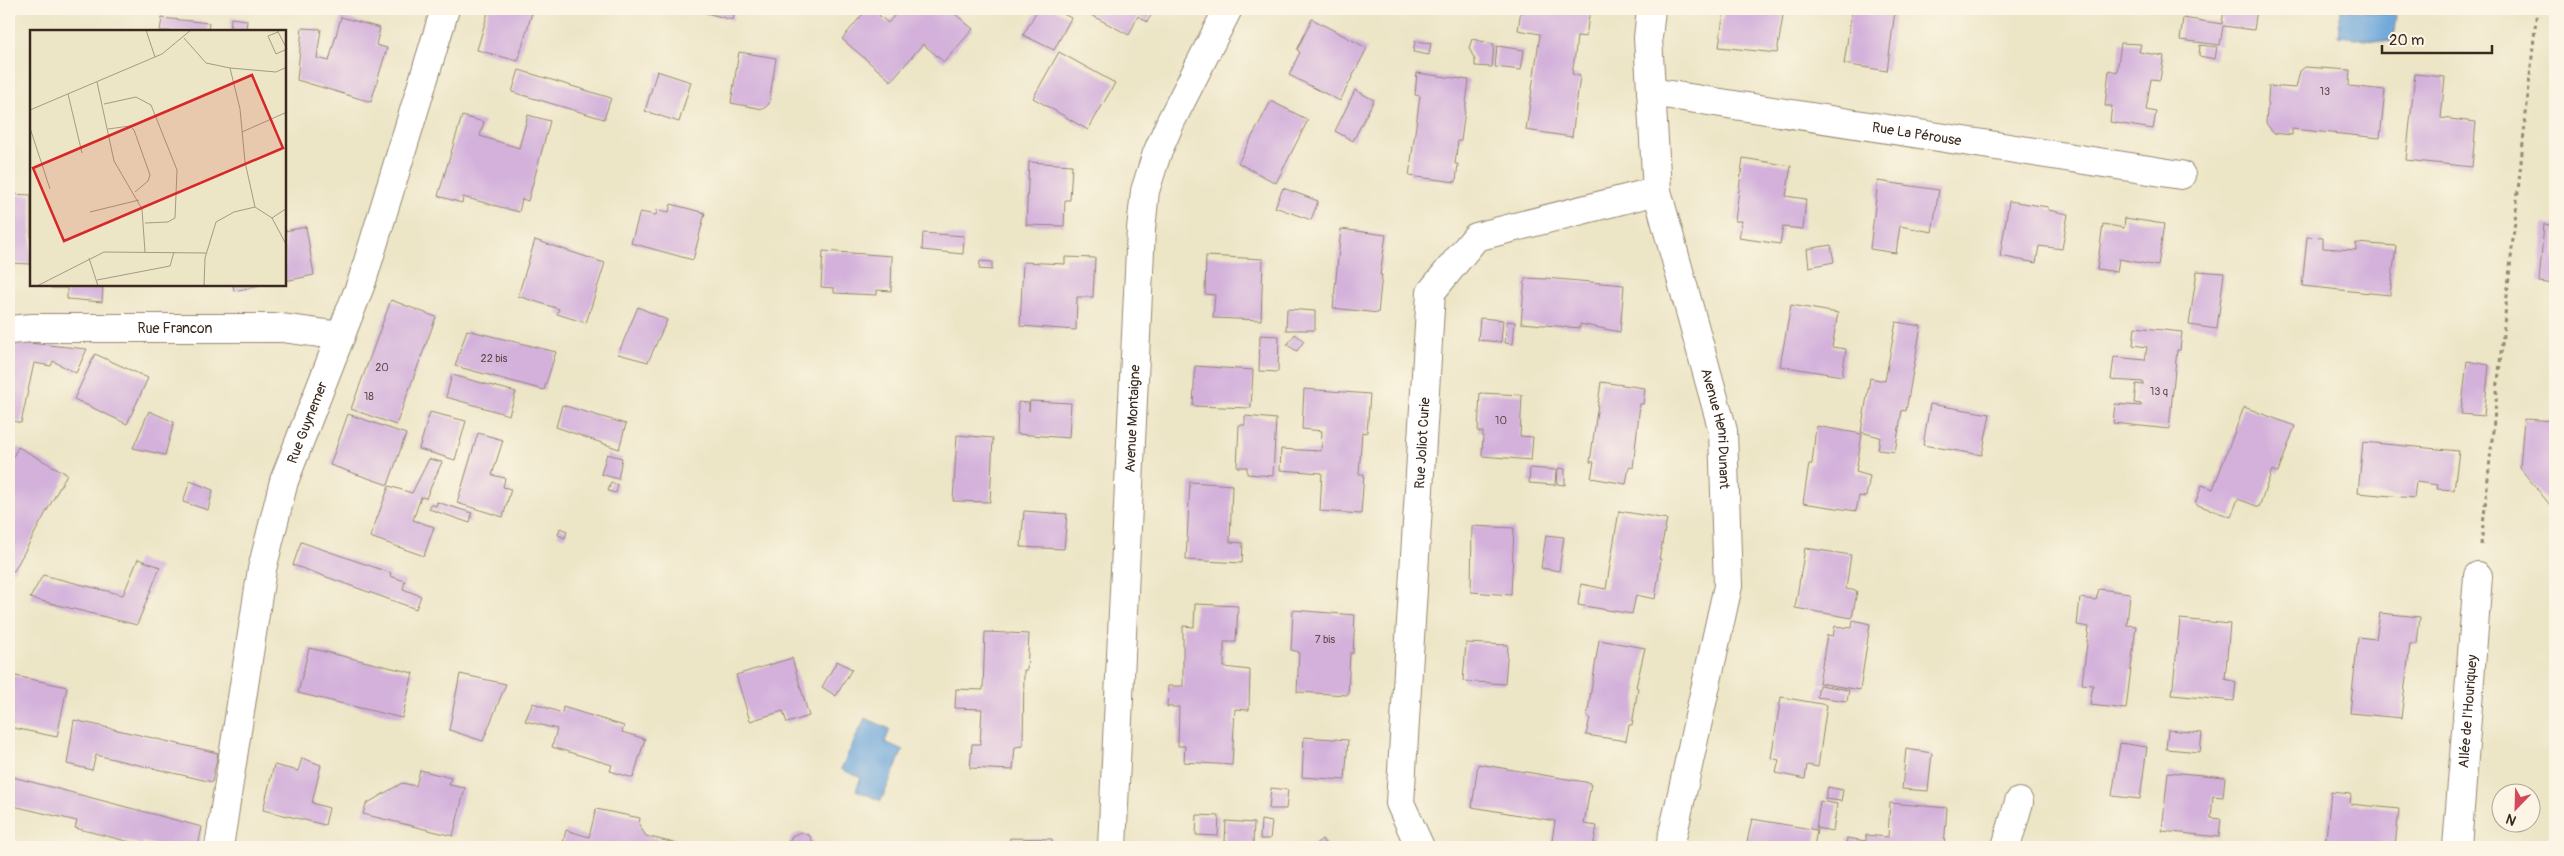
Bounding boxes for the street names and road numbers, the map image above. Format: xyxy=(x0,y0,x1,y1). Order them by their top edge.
street label: Rue La Pérouse xyxy=(1871,118,1963,149)
street label: Rue Francon xyxy=(137,320,212,337)
street label: Avenue Montaigne xyxy=(1121,364,1143,473)
street label: Avenue Henri Dunant xyxy=(1698,366,1733,490)
street label: Rue Guynemer xyxy=(283,379,331,466)
street label: Rue Joliot Curie xyxy=(1411,397,1433,489)
street label: Allée de l'Houriquey xyxy=(2455,654,2480,769)

